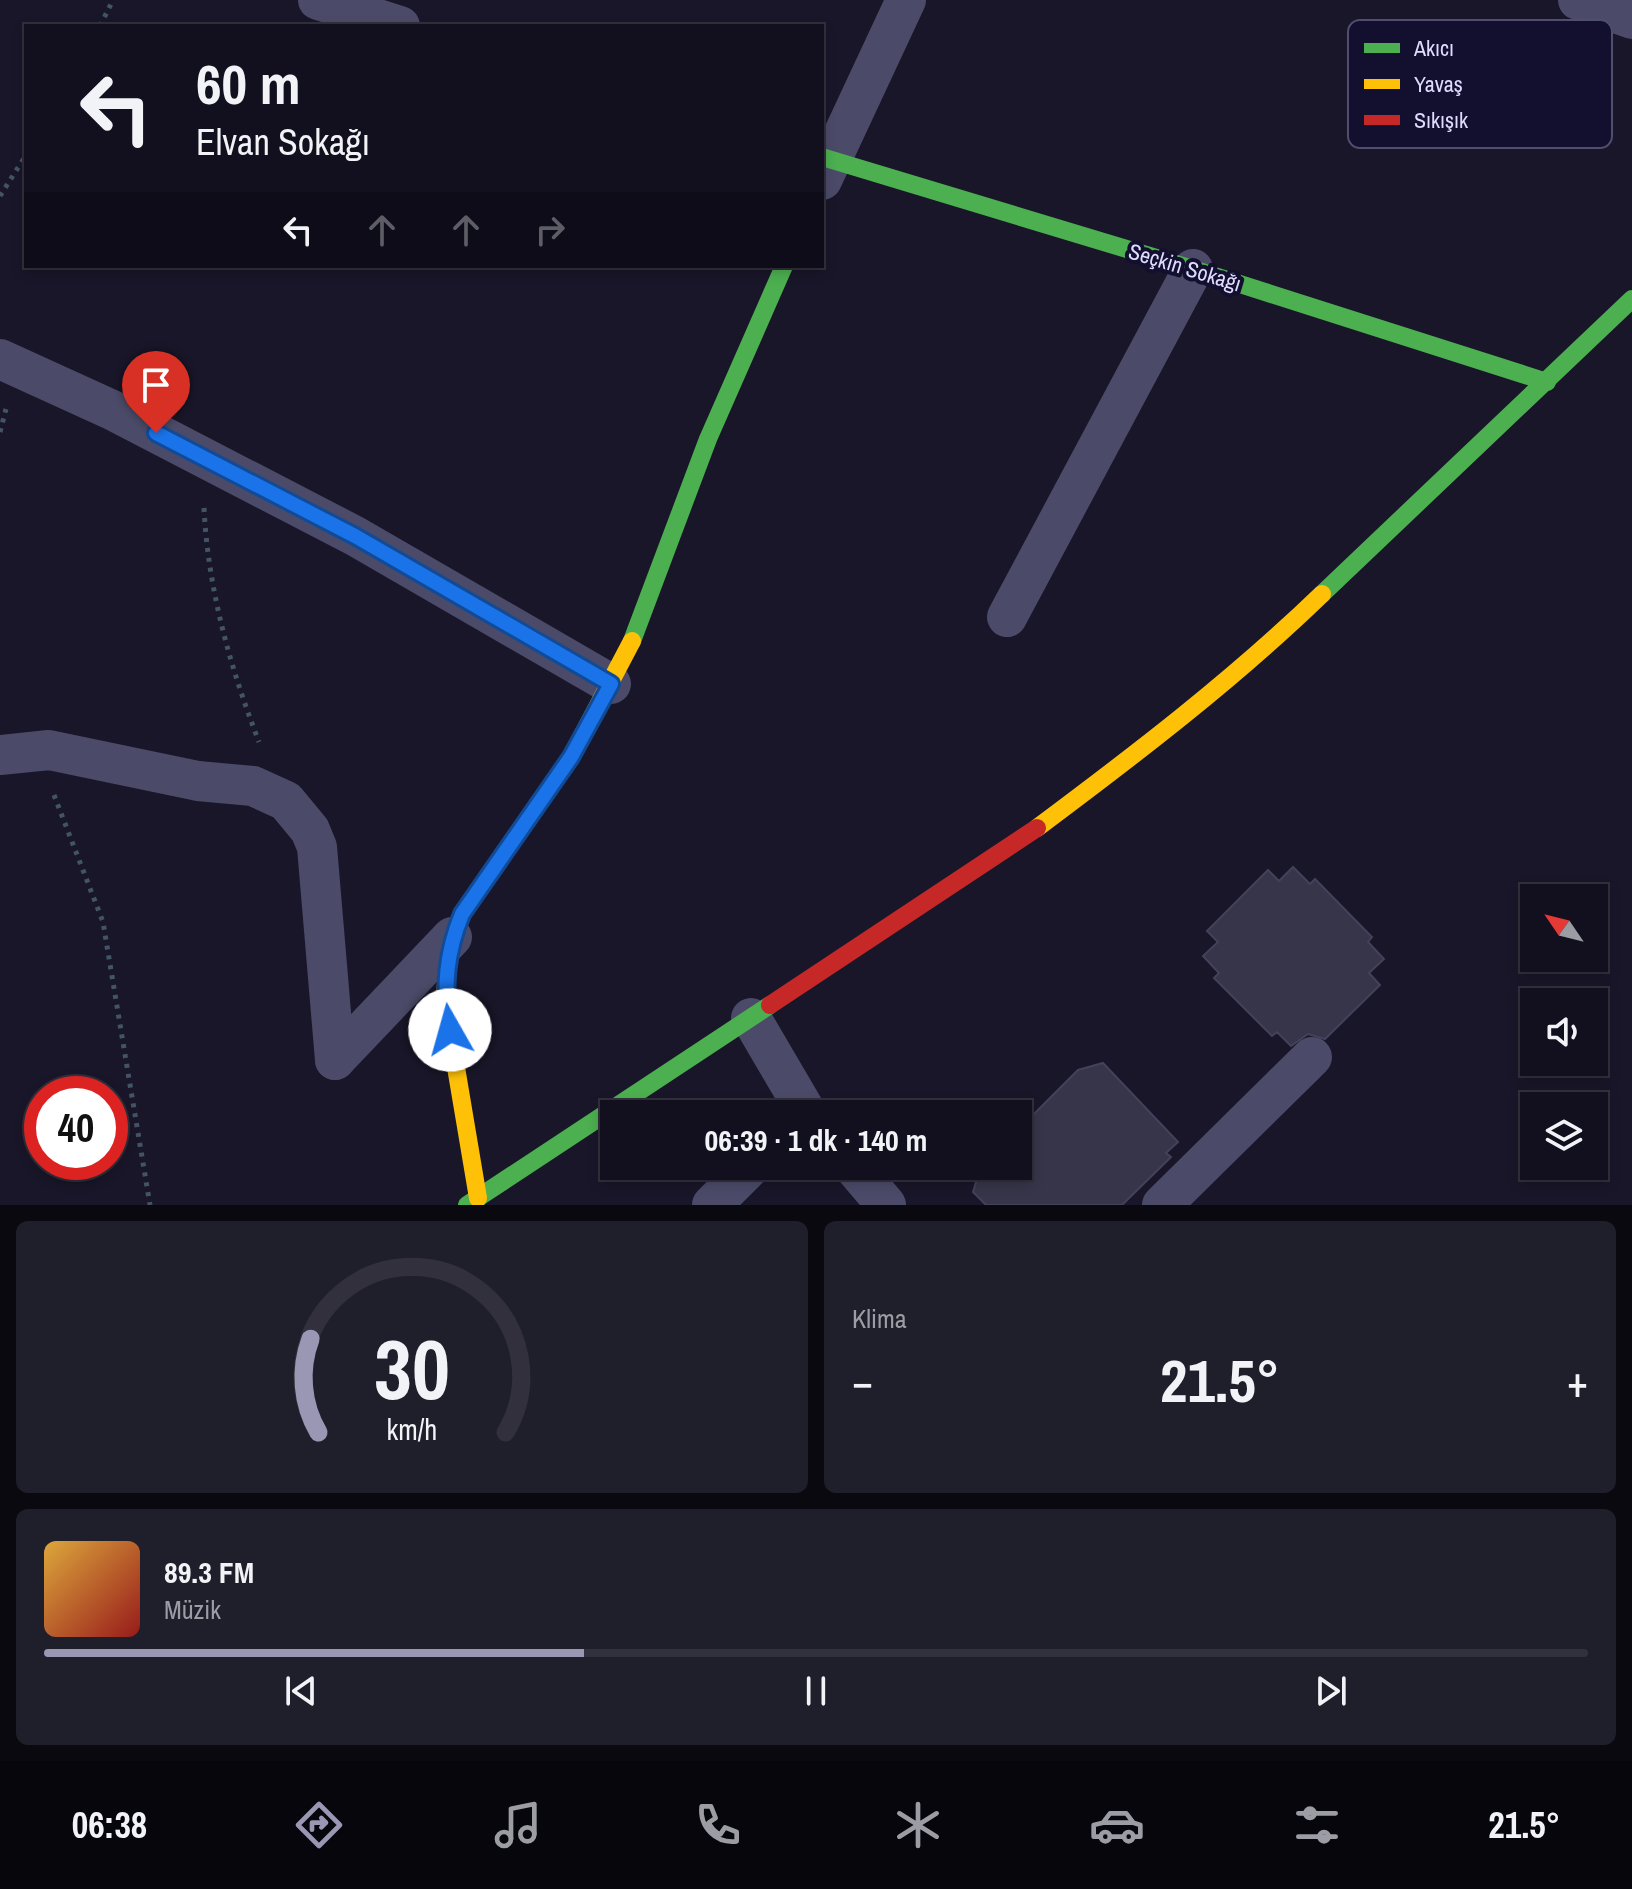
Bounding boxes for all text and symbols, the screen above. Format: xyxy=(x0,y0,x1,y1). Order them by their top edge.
legend xyxy=(1348,20,1612,148)
text: Akıcı xyxy=(1413,33,1454,63)
text: 60 m xyxy=(196,46,301,121)
icon: left xyxy=(64,56,168,160)
text: Yavaş xyxy=(1414,69,1463,99)
text: Sıkışık xyxy=(1414,105,1469,135)
text: Elvan Sokağı xyxy=(196,118,370,166)
icon: left xyxy=(276,208,320,252)
icon: ahead xyxy=(360,208,404,252)
icon: ahead xyxy=(444,208,488,252)
icon: right xyxy=(528,208,572,252)
street label: Seçkin Sokağı xyxy=(1125,236,1245,298)
pin xyxy=(122,351,190,433)
icon: arrive xyxy=(134,363,178,407)
north arrow xyxy=(1520,884,1608,972)
map controls xyxy=(1520,884,1608,1180)
position arrow xyxy=(408,988,492,1072)
button: sound xyxy=(1520,988,1608,1076)
speed limit sign: 40 xyxy=(24,1076,128,1180)
button: layers xyxy=(1520,1092,1608,1180)
text: 06:39 · 1 dk · 140 m xyxy=(705,1120,927,1160)
text: Klima xyxy=(852,1301,907,1336)
text: 30 xyxy=(374,1313,450,1425)
text: 21.5° xyxy=(1160,1340,1280,1421)
text: − xyxy=(852,1351,873,1411)
text: + xyxy=(1567,1351,1588,1411)
text: km/h xyxy=(387,1410,437,1449)
text: 89.3 FM xyxy=(164,1552,254,1592)
text: Müzik xyxy=(164,1592,221,1627)
icon: previous xyxy=(279,1669,323,1713)
icon: pause xyxy=(794,1669,838,1713)
icon: next xyxy=(1309,1669,1353,1713)
icon: directions xyxy=(291,1797,347,1853)
icon: music xyxy=(490,1797,546,1853)
icon: phone xyxy=(690,1797,746,1853)
icon: climate xyxy=(890,1797,946,1853)
icon: car xyxy=(1089,1797,1145,1853)
icon: filters xyxy=(1289,1797,1345,1853)
text: 06:38 xyxy=(72,1801,147,1849)
text: 21.5° xyxy=(1488,1801,1560,1849)

